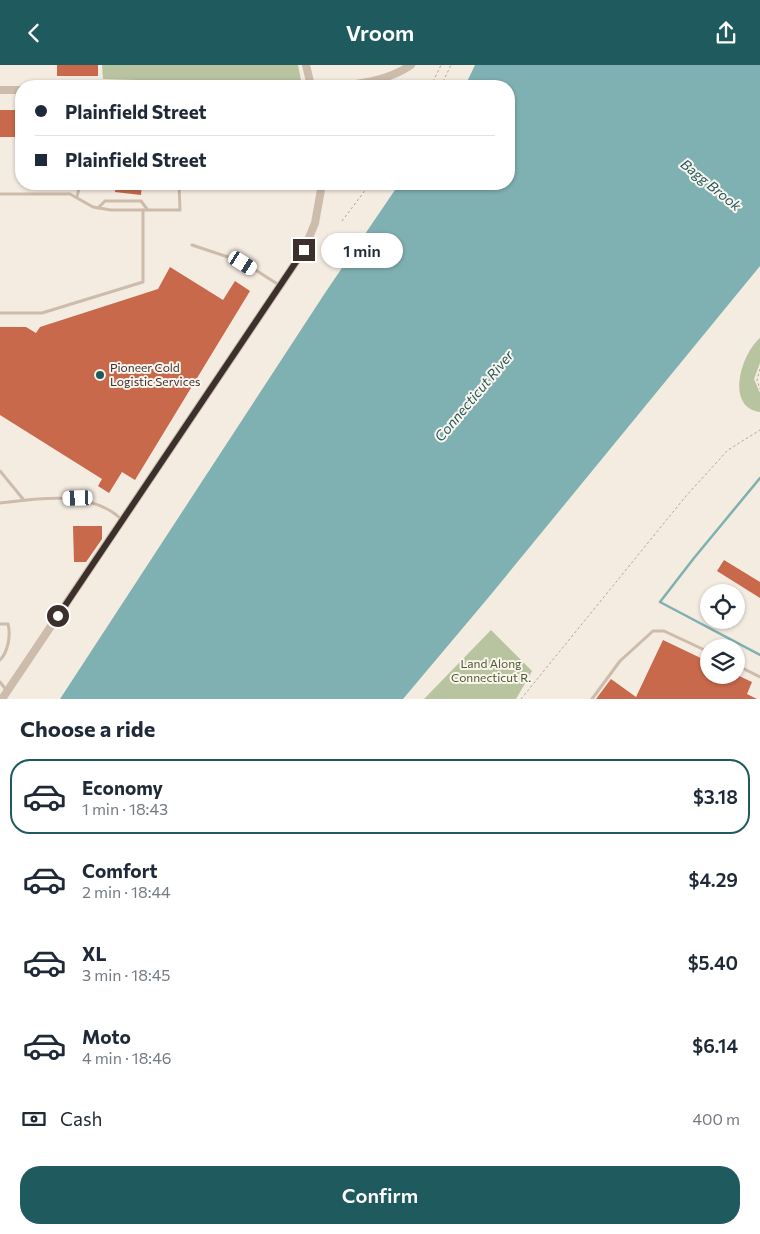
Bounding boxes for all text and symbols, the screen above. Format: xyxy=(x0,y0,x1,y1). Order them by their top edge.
icon: back xyxy=(20,19,48,47)
text: Vroom xyxy=(346,19,414,46)
icon: share xyxy=(712,19,740,47)
text: Plainfield Street xyxy=(65,100,207,123)
text: Plainfield Street xyxy=(65,148,207,171)
water label: Bagg Brook xyxy=(678,155,745,214)
callout: 1 min xyxy=(322,233,404,267)
route end xyxy=(293,239,315,261)
text: 1 min xyxy=(343,241,381,260)
car xyxy=(226,249,259,277)
water label: Connecticut River xyxy=(431,346,517,445)
place label: Pioneer Cold Logistic Services xyxy=(110,360,200,388)
marker: Pioneer Cold Logistic Services xyxy=(94,369,106,381)
car xyxy=(62,490,93,506)
map controls xyxy=(700,584,745,684)
button: locate xyxy=(700,584,745,629)
route start xyxy=(47,605,69,627)
button: layers xyxy=(700,639,745,684)
park label: Land Along Connecticut R. xyxy=(451,656,531,684)
text: Choose a ride xyxy=(20,715,155,742)
icon: car xyxy=(22,774,67,819)
text: Economy xyxy=(82,776,163,799)
text: $3.18 xyxy=(693,785,738,808)
text: 1 min · 18:43 xyxy=(82,799,168,818)
icon: car xyxy=(22,857,67,902)
text: Comfort xyxy=(82,859,158,882)
text: $4.29 xyxy=(689,868,738,891)
text: 2 min · 18:44 xyxy=(82,882,171,901)
icon: car xyxy=(22,940,67,985)
text: XL xyxy=(82,942,107,965)
text: $5.40 xyxy=(688,951,738,974)
text: 3 min · 18:45 xyxy=(82,965,170,984)
icon: car xyxy=(22,1023,67,1068)
text: Moto xyxy=(82,1025,131,1048)
text: $6.14 xyxy=(692,1034,738,1057)
text: 4 min · 18:46 xyxy=(82,1048,171,1067)
icon: cash xyxy=(20,1105,48,1133)
text: Cash xyxy=(60,1107,102,1130)
text: 400 m xyxy=(692,1109,740,1128)
button: Confirm xyxy=(20,1166,740,1224)

